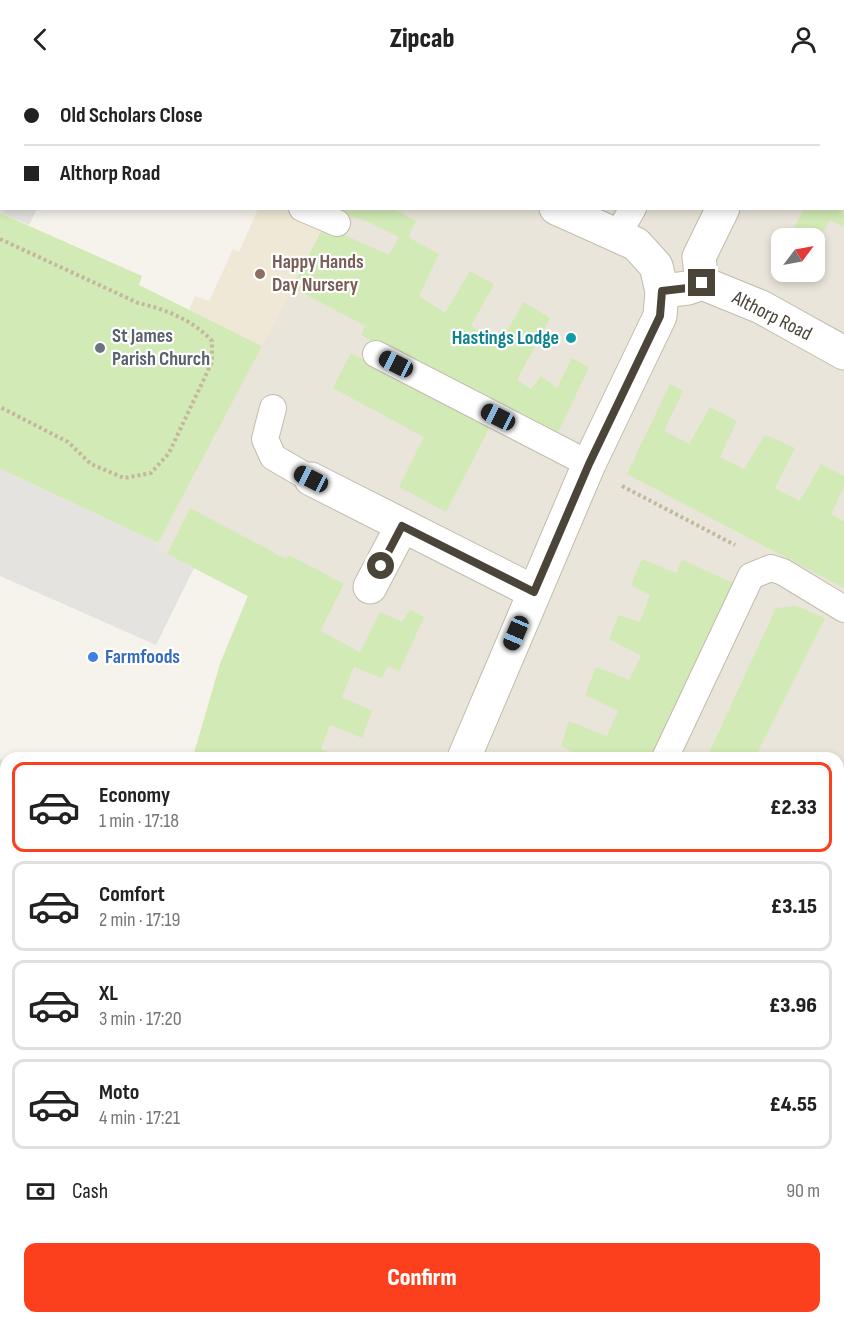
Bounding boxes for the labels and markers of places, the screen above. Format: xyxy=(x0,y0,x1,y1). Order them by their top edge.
place label: Happy Hands Day Nursery xyxy=(272,250,364,297)
marker: Happy Hands Day Nursery xyxy=(253,267,267,281)
place label: St James Parish Church xyxy=(112,324,210,371)
place label: Hastings Lodge xyxy=(452,326,559,350)
marker: Hastings Lodge xyxy=(564,331,578,345)
marker: St James Parish Church xyxy=(93,341,107,355)
place label: Farmfoods xyxy=(105,645,180,669)
marker: Farmfoods xyxy=(86,650,100,664)

